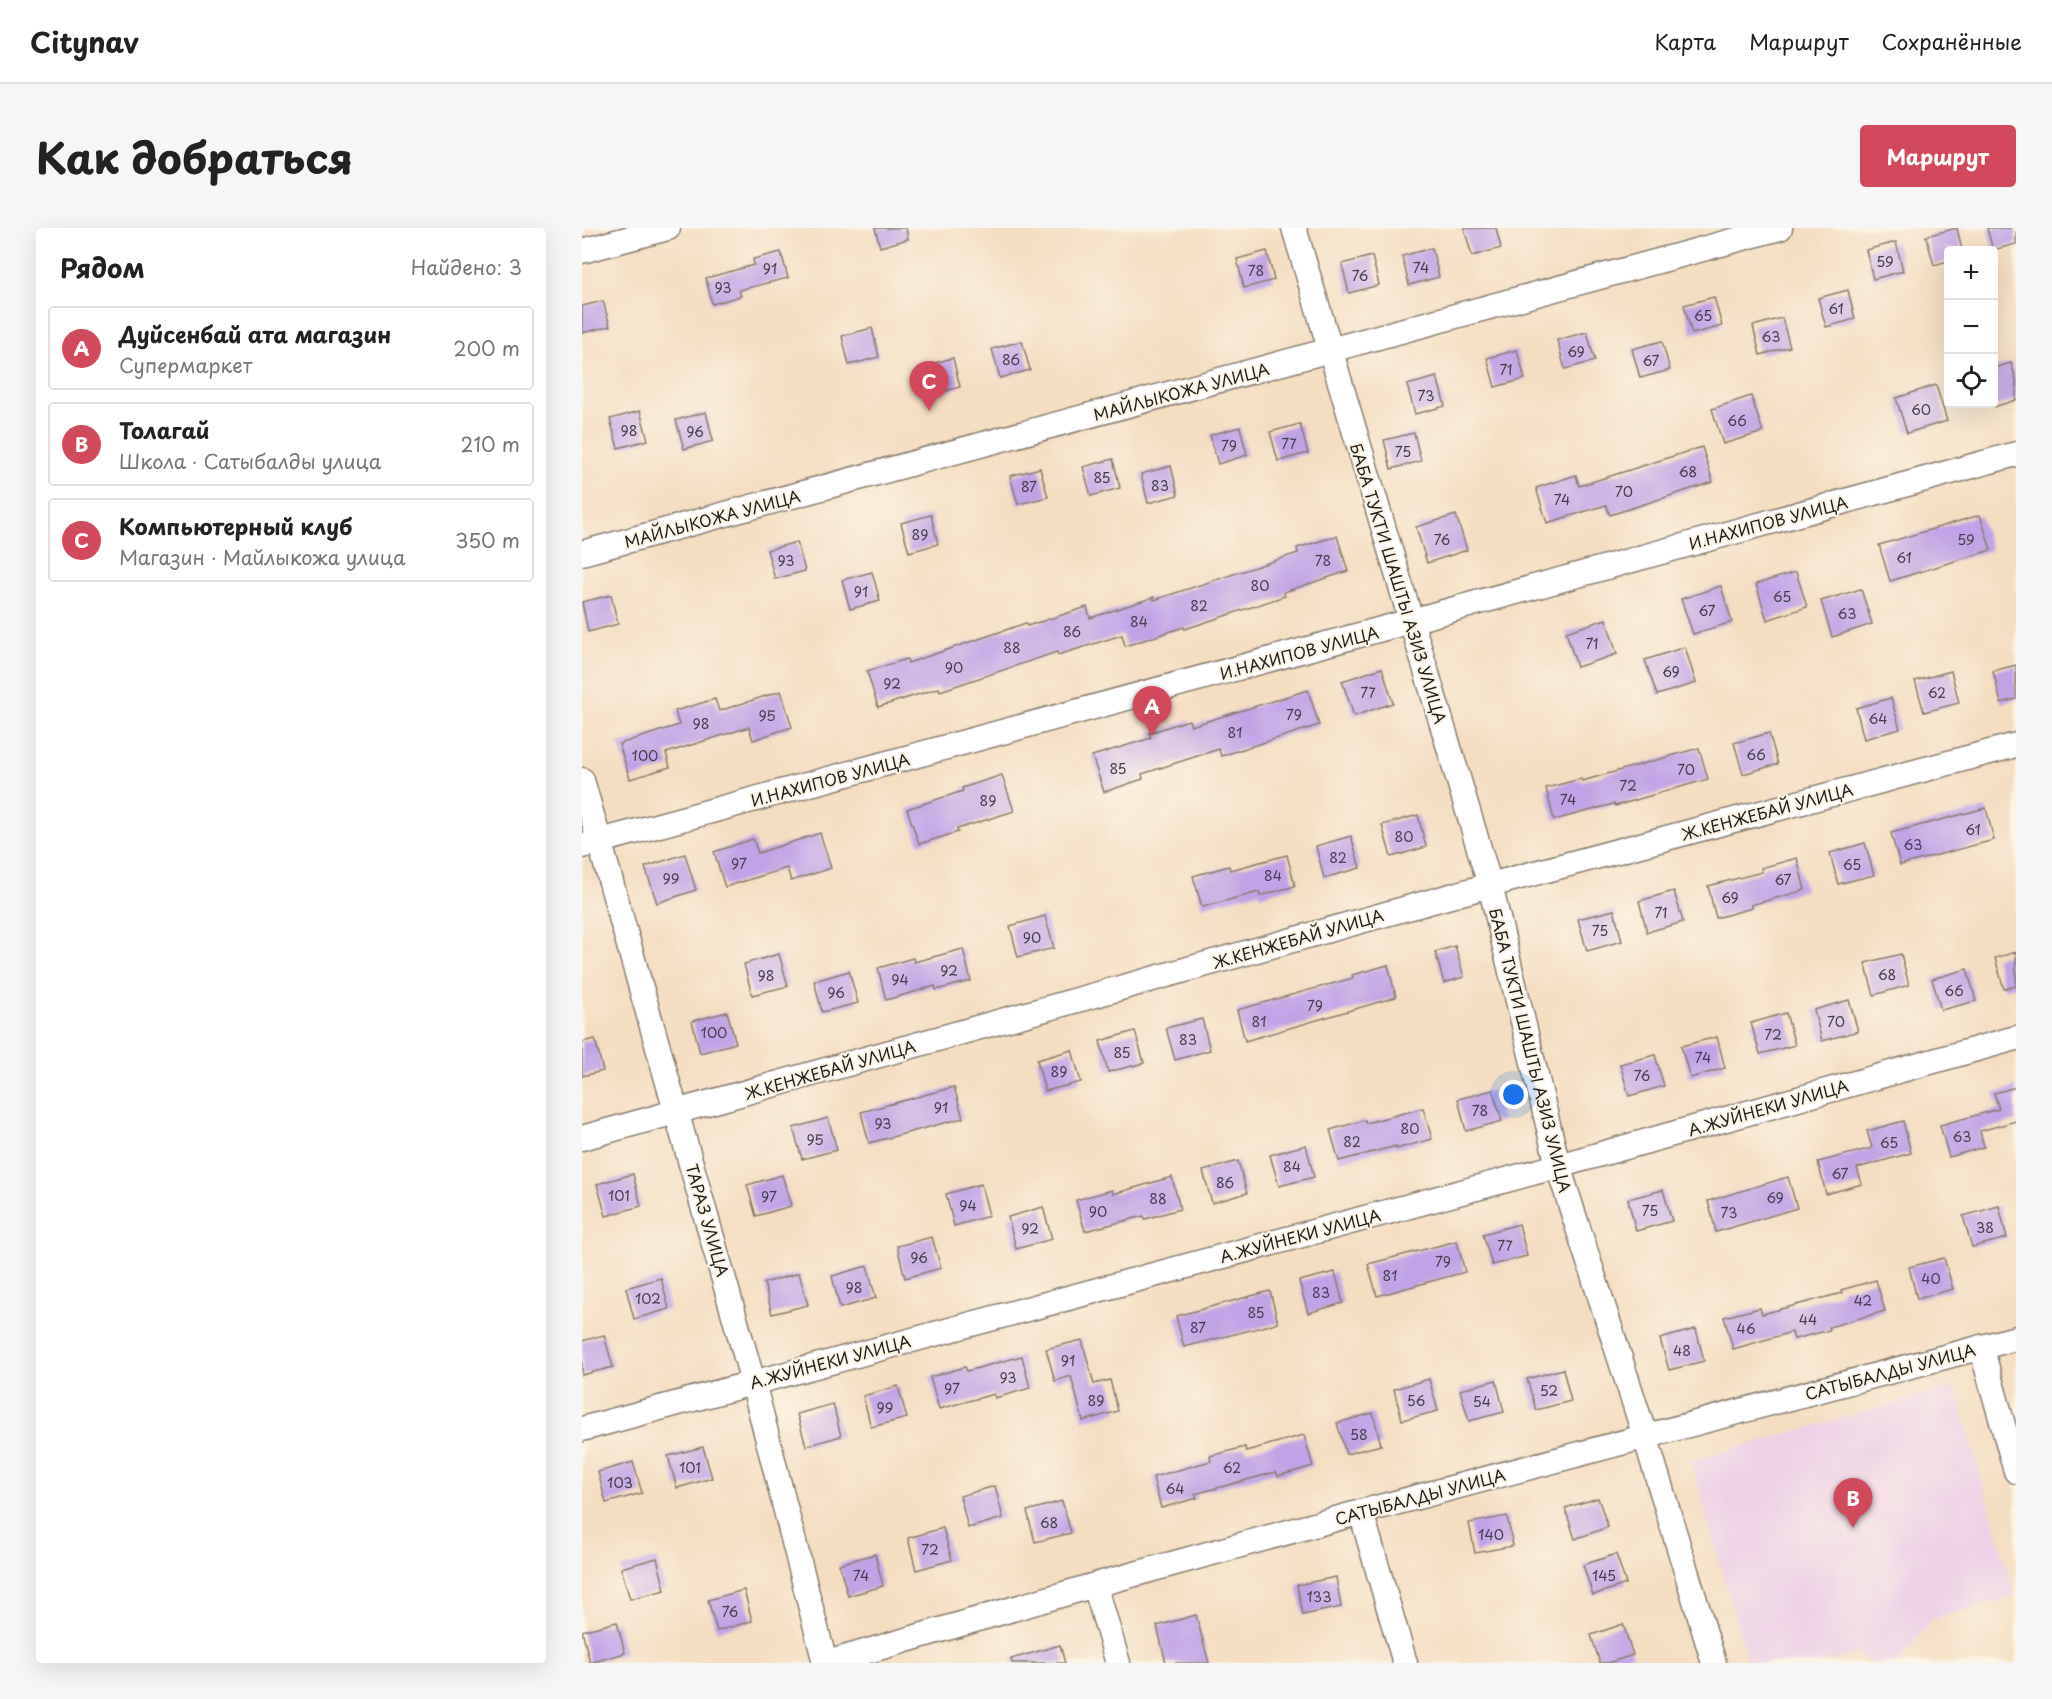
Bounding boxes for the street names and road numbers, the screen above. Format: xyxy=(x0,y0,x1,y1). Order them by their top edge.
street label: МАЙЛЫКОЖА УЛИЦА xyxy=(1090,356,1272,426)
street label: БАБА ТУКТИ ШАШТЫ АЗИЗ УЛИЦА xyxy=(1345,440,1453,726)
street label: МАЙЛЫКОЖА УЛИЦА xyxy=(621,483,803,553)
street label: И.НАХИПОВ УЛИЦА xyxy=(1686,489,1850,555)
street label: И.НАХИПОВ УЛИЦА xyxy=(1217,619,1381,685)
street label: И.НАХИПОВ УЛИЦА xyxy=(748,746,912,812)
street label: Ж.КЕНЖЕБАЙ УЛИЦА xyxy=(1678,777,1855,846)
street label: Ж.КЕНЖЕБАЙ УЛИЦА xyxy=(1209,902,1386,974)
street label: БАБА ТУКТИ ШАШТЫ АЗИЗ УЛИЦА xyxy=(1484,905,1578,1195)
street label: Ж.КЕНЖЕБАЙ УЛИЦА xyxy=(741,1033,918,1105)
street label: А.ЖУЙНЕКИ УЛИЦА xyxy=(1685,1073,1851,1141)
street label: ТАРАЗ УЛИЦА xyxy=(680,1161,736,1279)
street label: А.ЖУЙНЕКИ УЛИЦА xyxy=(1217,1202,1383,1268)
street label: А.ЖУЙНЕКИ УЛИЦА xyxy=(747,1328,913,1394)
street label: САТЫБАЛДЫ УЛИЦА xyxy=(1802,1337,1978,1405)
street label: САТЫБАЛДЫ УЛИЦА xyxy=(1332,1462,1508,1530)

